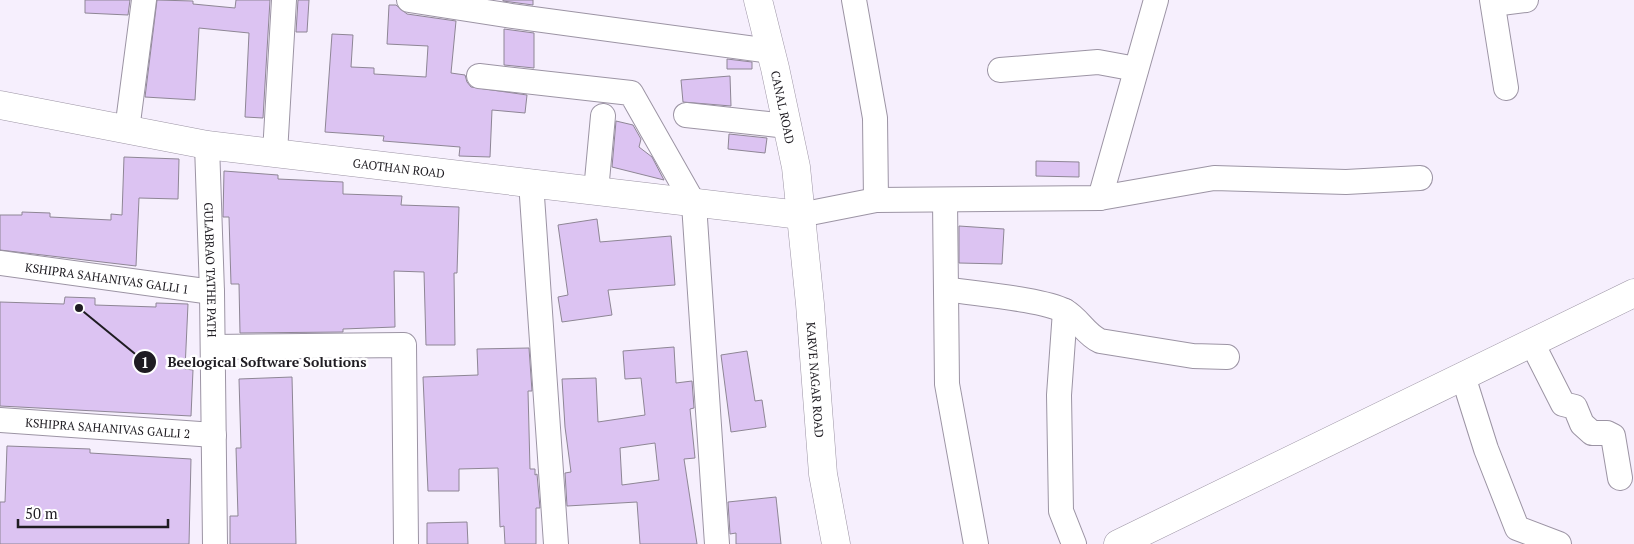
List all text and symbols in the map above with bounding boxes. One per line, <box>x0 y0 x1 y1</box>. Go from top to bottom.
street label: CANAL ROAD <box>768 69 798 145</box>
street label: GAOTHAN ROAD <box>352 155 446 181</box>
street label: GULABRAO TATHE PATH <box>201 202 220 338</box>
street label: KSHIPRA SAHANIVAS GALLI 1 <box>24 259 190 296</box>
street label: KARVE NAGAR ROAD <box>804 321 828 438</box>
callout: Beelogical Software Solutions <box>132 348 376 377</box>
text: 1 <box>141 352 149 372</box>
text: Beelogical Software Solutions <box>168 352 366 371</box>
street label: KSHIPRA SAHANIVAS GALLI 2 <box>25 414 191 441</box>
scale bar <box>18 496 168 528</box>
text: 50 m <box>25 503 58 523</box>

